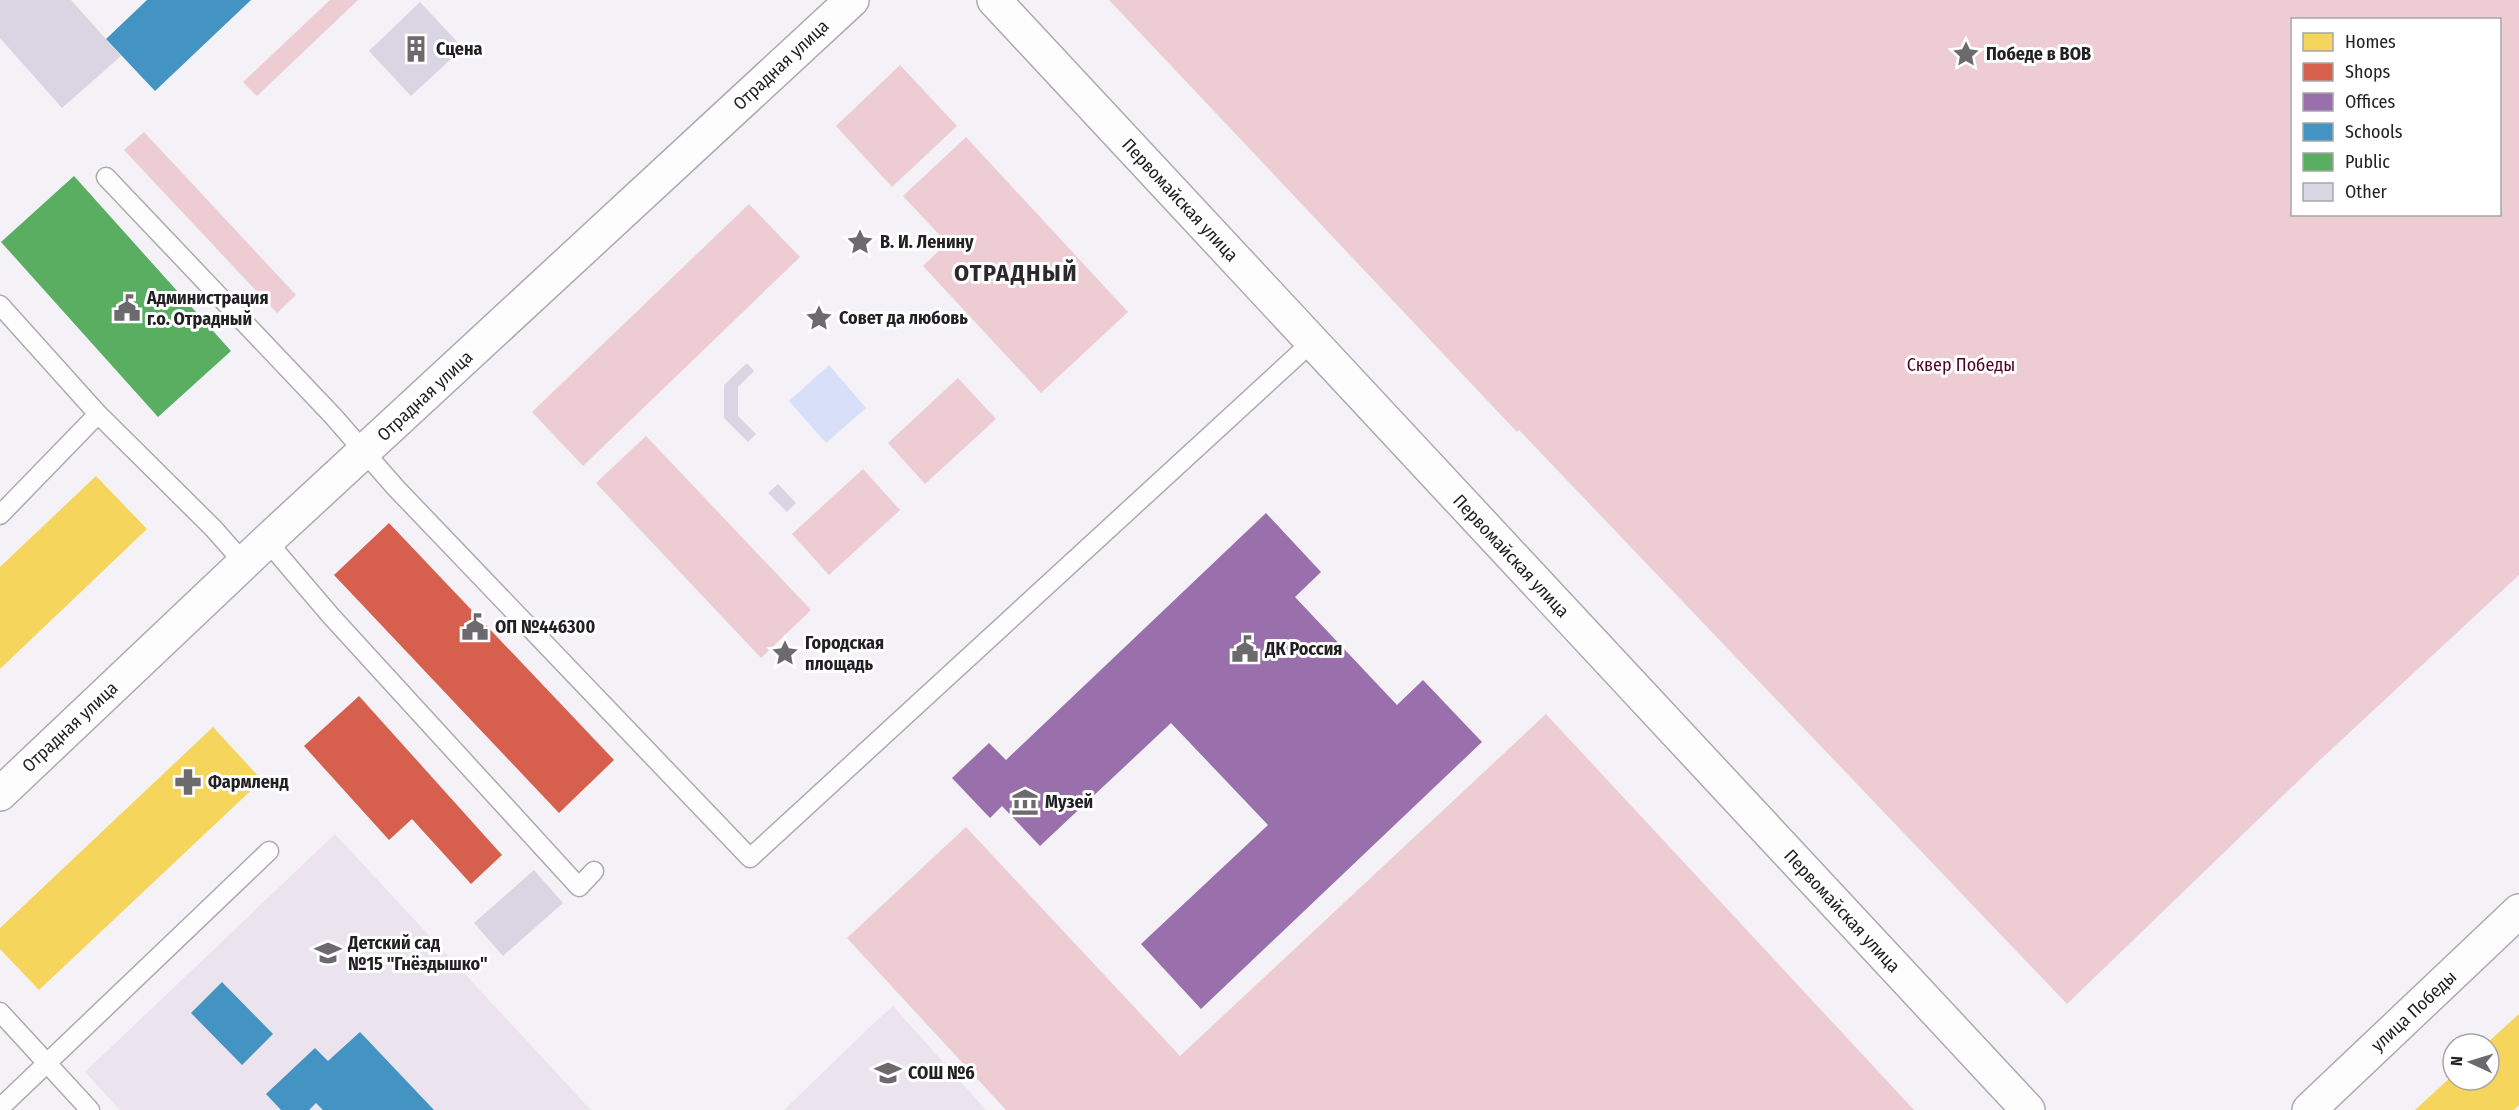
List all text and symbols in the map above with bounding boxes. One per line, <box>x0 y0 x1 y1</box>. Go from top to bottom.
street label: Отрадная улица <box>729 15 833 115</box>
legend <box>2291 18 2501 216</box>
text: Homes <box>2345 31 2396 53</box>
building icon: Сцена <box>401 34 431 64</box>
place label: Сцена <box>436 38 482 60</box>
place icon: Победе в ВОВ <box>1951 39 1981 69</box>
place label: Победе в ВОВ <box>1986 43 2091 65</box>
text: Shops <box>2345 61 2390 83</box>
text: Offices <box>2345 91 2395 113</box>
text: Schools <box>2345 121 2403 143</box>
street label: Первомайская улица <box>1117 134 1243 266</box>
text: Public <box>2345 151 2390 173</box>
text: Other <box>2345 181 2388 203</box>
place icon: В. И. Ленину <box>845 227 875 257</box>
place label: В. И. Ленину <box>880 231 974 253</box>
district label: ОТРАДНЫЙ <box>954 259 1078 287</box>
place label: Администрация г.о. Отрадный <box>146 287 269 330</box>
public building icon: Администрация г.о. Отрадный <box>112 293 142 323</box>
place icon: Совет да любовь <box>804 303 834 333</box>
place label: Совет да любовь <box>839 307 968 329</box>
street label: Отрадная улица <box>373 346 477 446</box>
park label: Сквер Победы <box>1907 354 2015 376</box>
street label: Первомайская улица <box>1448 490 1574 622</box>
public building icon: ОП №446300 <box>460 612 490 642</box>
place label: ОП №446300 <box>495 616 595 638</box>
place label: Городская площадь <box>805 632 884 675</box>
public building icon: ДК Россия <box>1230 634 1260 664</box>
place icon: Городская площадь <box>770 638 800 668</box>
place label: ДК Россия <box>1264 638 1342 660</box>
street label: Отрадная улица <box>18 677 122 777</box>
pharmacy icon: Фармленд <box>173 767 203 797</box>
place label: Фармленд <box>208 771 289 793</box>
museum icon: Музей <box>1010 787 1040 817</box>
place label: Музей <box>1045 791 1093 813</box>
street label: Первомайская улица <box>1779 845 1905 977</box>
place label: Детский сад №15 "Гнёздышко" <box>347 932 488 975</box>
school or university icon: Детский сад №15 "Гнёздышко" <box>313 938 343 968</box>
street label: улица Победы <box>2367 966 2461 1056</box>
north arrow <box>2441 1032 2501 1092</box>
text: N <box>2447 1056 2466 1066</box>
school or university icon: СОШ №6 <box>873 1058 903 1088</box>
place label: СОШ №6 <box>908 1062 975 1084</box>

